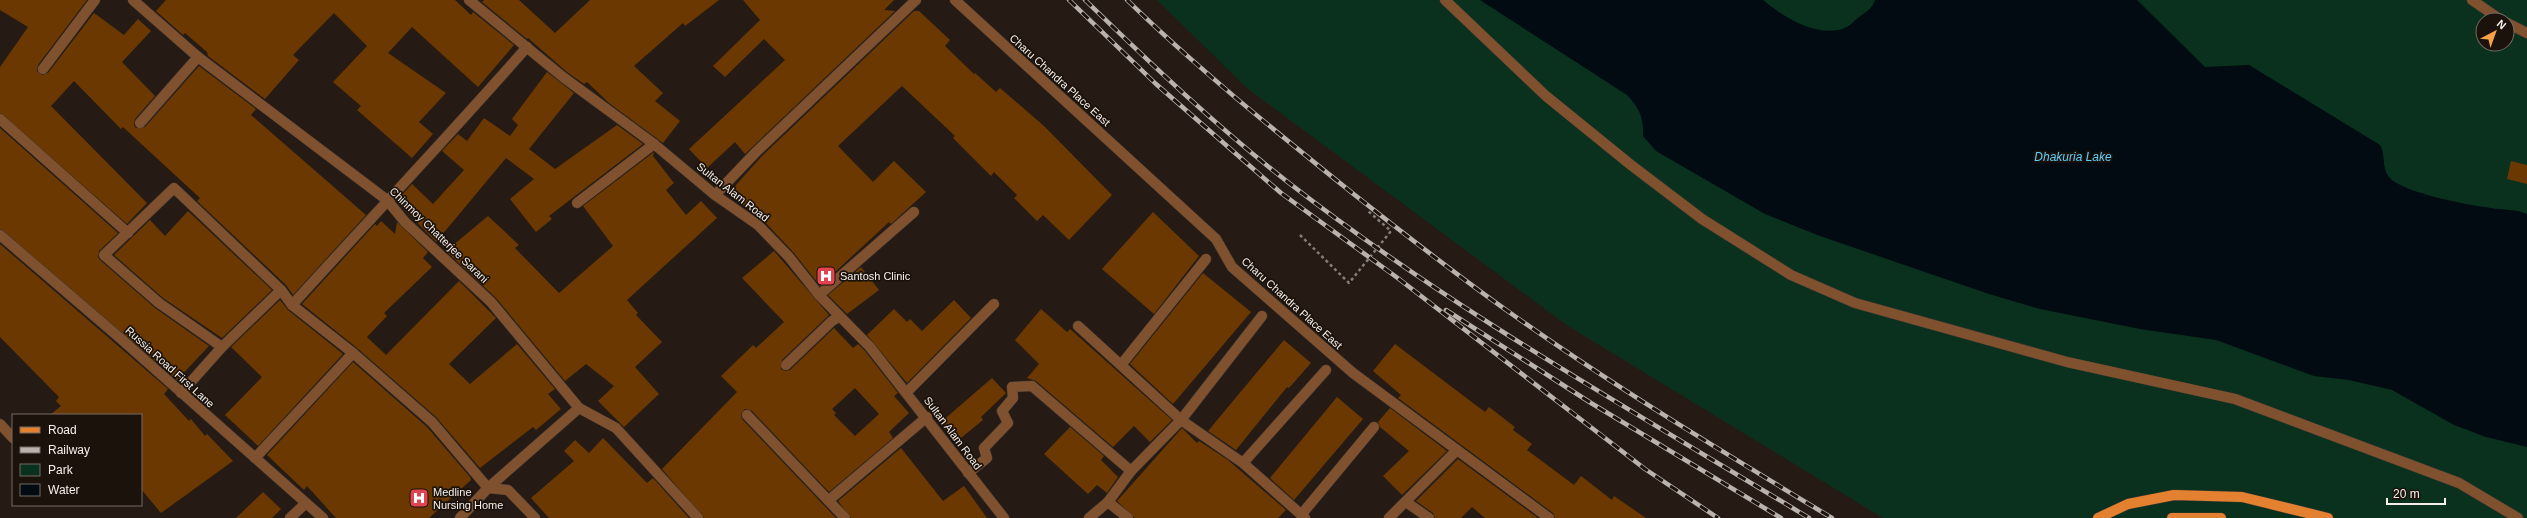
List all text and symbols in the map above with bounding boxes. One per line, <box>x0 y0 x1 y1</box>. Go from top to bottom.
north arrow <box>2475 12 2515 52</box>
text: N <box>2495 17 2509 32</box>
street label: Charu Chandra Place East <box>1007 32 1113 128</box>
water label: Dhakuria Lake <box>2034 150 2112 164</box>
street label: Sultan Alam Road <box>695 160 771 224</box>
street label: Chinmoy Chatterjee Sarani <box>387 185 491 285</box>
street label: Charu Chandra Place East <box>1239 255 1345 351</box>
hospital icon: Santosh Clinic <box>815 265 837 287</box>
place label: Santosh Clinic <box>840 270 911 282</box>
street label: Russia Road First Lane <box>123 324 217 410</box>
street label: Sultan Alam Road <box>922 394 984 472</box>
legend <box>12 414 142 506</box>
text: Road <box>48 423 77 437</box>
text: Railway <box>48 443 90 457</box>
text: Park <box>48 463 74 477</box>
scale bar <box>2387 480 2445 506</box>
text: Water <box>48 483 80 497</box>
place label: Medline Nursing Home <box>433 486 503 511</box>
hospital icon: Medline Nursing Home <box>408 487 430 509</box>
text: 20 m <box>2393 487 2420 501</box>

